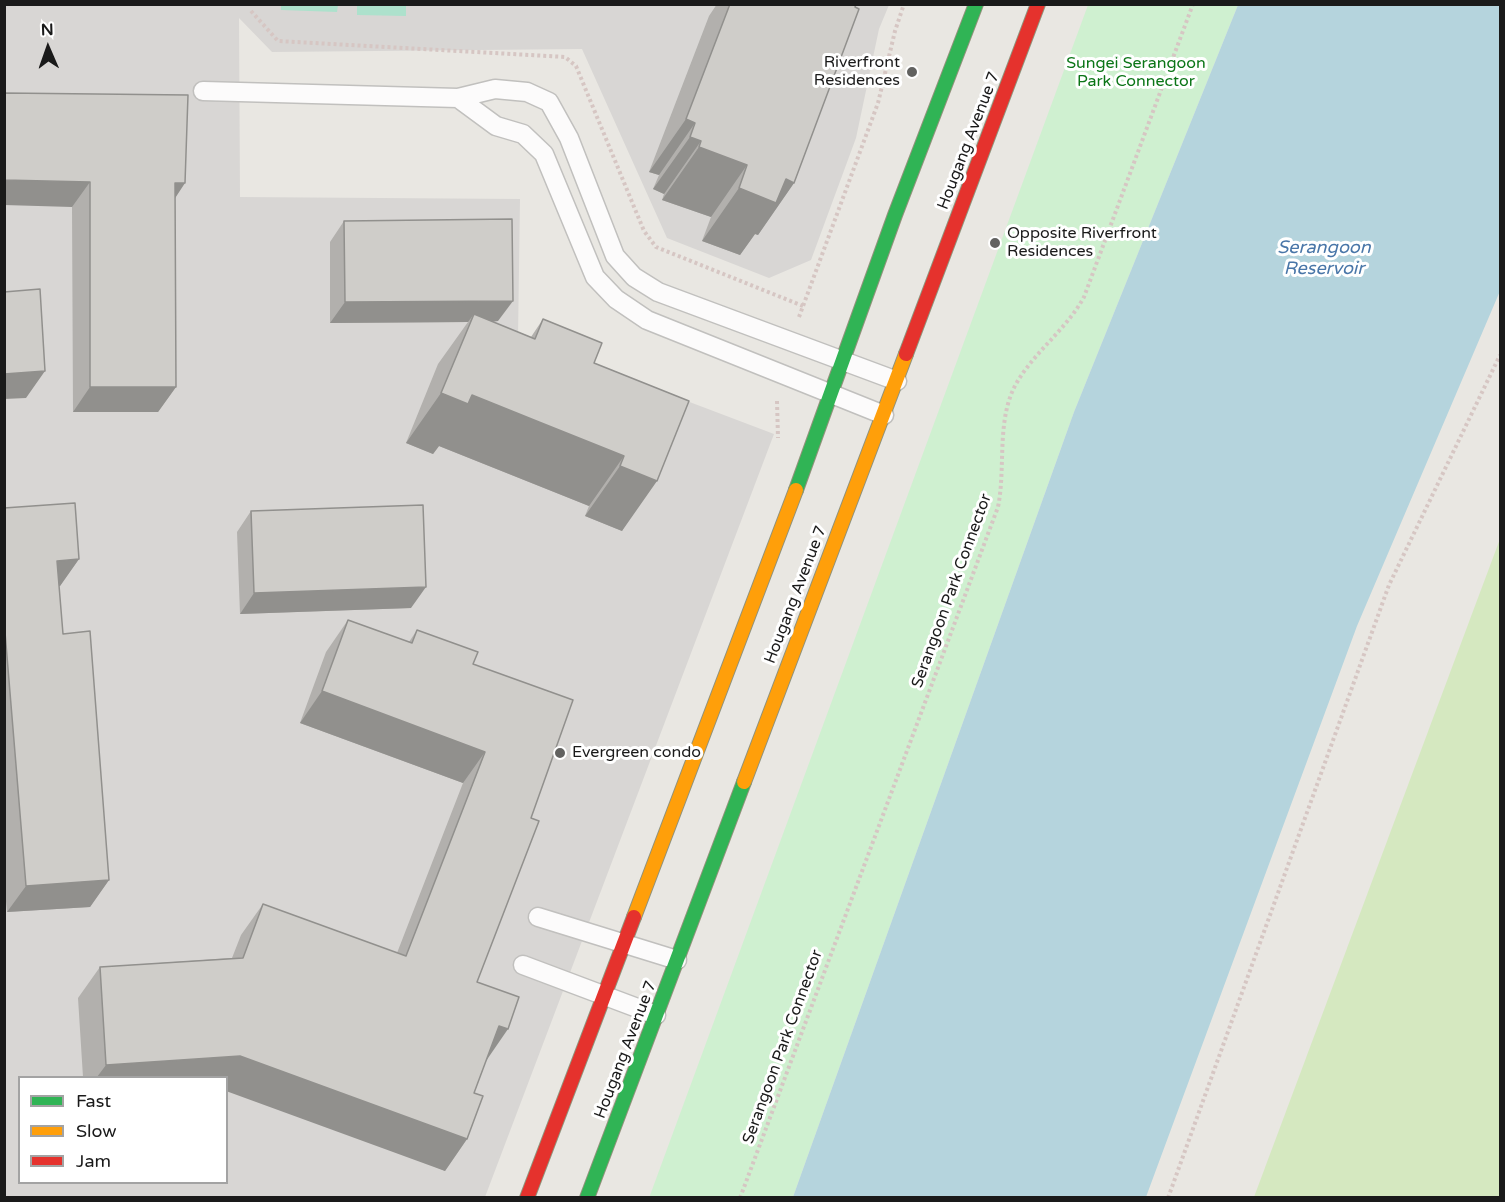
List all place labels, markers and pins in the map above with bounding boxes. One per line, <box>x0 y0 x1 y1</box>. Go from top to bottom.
place label: Riverfront Residences <box>814 53 900 91</box>
marker: Riverfront Residences <box>905 65 919 79</box>
place label: Opposite Riverfront Residences <box>1007 224 1157 262</box>
marker: Opposite Riverfront Residences <box>988 236 1002 250</box>
place label: Evergreen condo <box>572 743 701 763</box>
marker: Evergreen condo <box>553 746 567 760</box>

